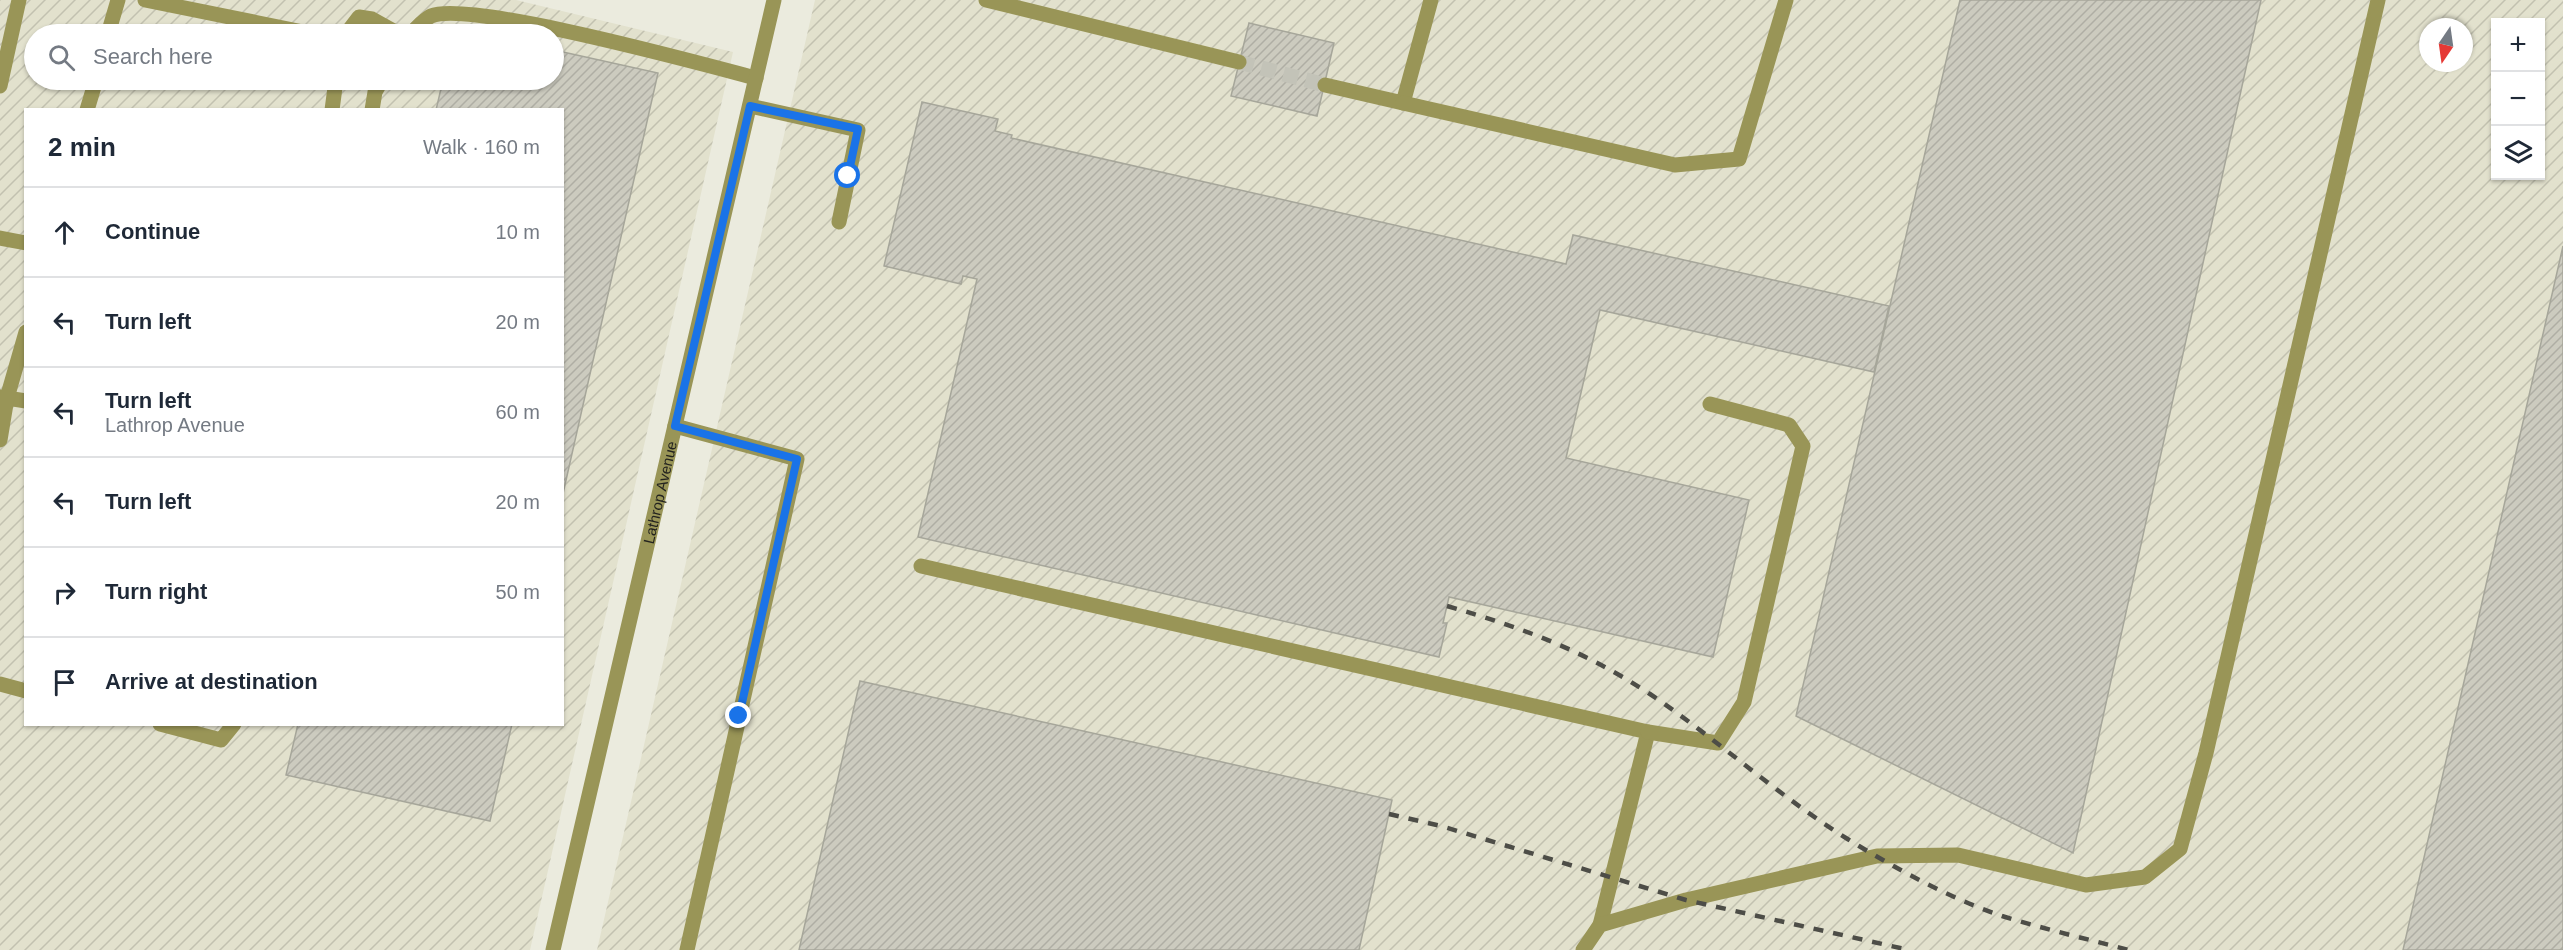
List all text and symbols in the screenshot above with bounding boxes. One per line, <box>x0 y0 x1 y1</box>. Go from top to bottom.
north arrow <box>2419 18 2473 72</box>
map controls <box>2491 18 2545 180</box>
button: + <box>2491 18 2545 72</box>
search box <box>24 24 564 90</box>
icon: search <box>45 41 78 74</box>
text: Search here <box>93 44 213 69</box>
button: − <box>2491 72 2545 126</box>
button: layers <box>2491 126 2545 180</box>
text: 2 min <box>48 132 116 162</box>
text: Walk · 160 m <box>423 136 540 158</box>
route start <box>834 162 860 188</box>
icon: ahead <box>48 216 81 249</box>
text: Continue <box>105 219 200 244</box>
text: 10 m <box>496 221 540 243</box>
icon: left <box>48 306 81 339</box>
text: Turn left <box>105 309 191 334</box>
text: 20 m <box>496 311 540 333</box>
text: Turn left <box>105 388 191 413</box>
icon: left <box>48 396 81 429</box>
text: 60 m <box>496 401 540 423</box>
text: Lathrop Avenue <box>105 414 245 436</box>
street label: Lathrop Avenue <box>639 439 680 545</box>
icon: left <box>48 486 81 519</box>
text: Turn left <box>105 489 191 514</box>
text: 20 m <box>496 491 540 513</box>
icon: right <box>48 576 81 609</box>
text: Turn right <box>105 579 207 604</box>
text: 50 m <box>496 581 540 603</box>
icon: arrive <box>48 666 81 699</box>
text: Arrive at destination <box>105 669 318 694</box>
route end <box>725 702 751 728</box>

